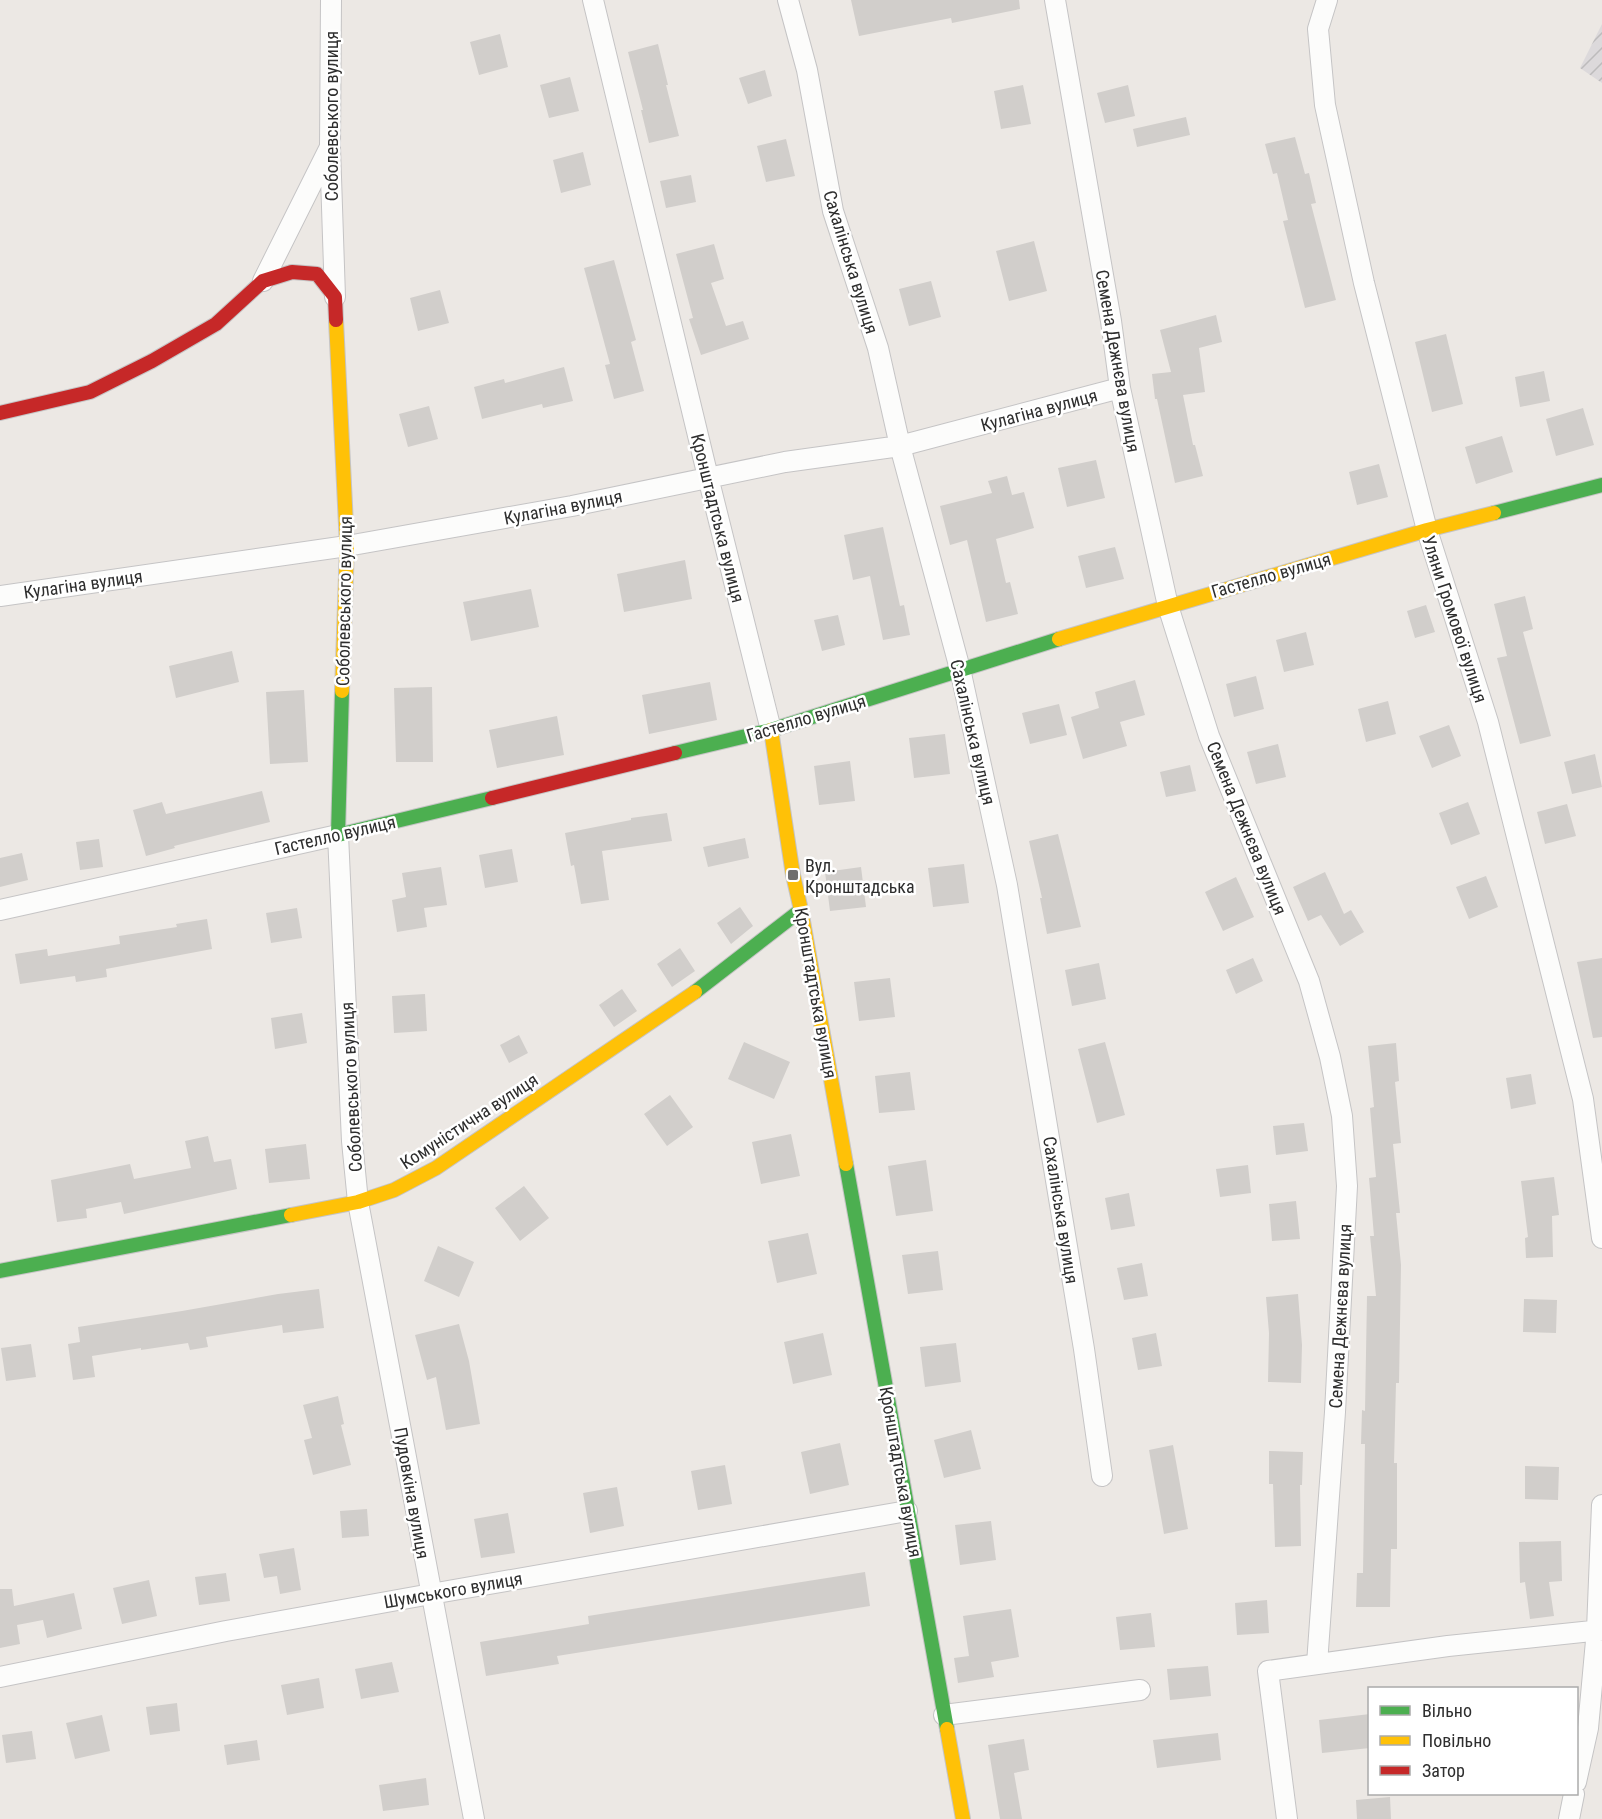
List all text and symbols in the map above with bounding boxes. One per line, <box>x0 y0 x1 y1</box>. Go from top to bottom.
street label: Соболевського вулиця <box>321 31 342 201</box>
street label: Сахалінська вулиця <box>819 188 883 336</box>
street label: Семена Дежнєва вулиця <box>1092 268 1144 454</box>
street label: Кулагіна вулиця <box>978 384 1100 436</box>
street label: Кронштадтська вулиця <box>687 431 749 605</box>
street label: Кулагіна вулиця <box>502 485 624 529</box>
street label: Соболевського вулиця <box>332 516 356 686</box>
street label: Уляни Громової вулиця <box>1418 533 1492 705</box>
street label: Гастелло вулиця <box>1209 548 1333 602</box>
street label: Кулагіна вулиця <box>22 565 144 603</box>
street label: Сахалінська вулиця <box>946 657 1000 807</box>
street label: Гастелло вулиця <box>744 690 868 746</box>
street label: Семена Дежнєва вулиця <box>1203 738 1291 918</box>
street label: Гастелло вулиця <box>272 811 398 859</box>
place label: Вул. Кронштадська <box>805 855 915 897</box>
marker: Вул. Кронштадська <box>786 868 800 882</box>
street label: Кронштадтська вулиця <box>791 906 841 1080</box>
street label: Соболевського вулиця <box>336 1001 366 1173</box>
street label: Комуністична вулиця <box>396 1069 542 1173</box>
street label: Сахалінська вулиця <box>1039 1135 1083 1285</box>
street label: Семена Дежнєва вулиця <box>1325 1223 1355 1409</box>
street label: Кронштадтська вулиця <box>876 1385 926 1559</box>
street label: Пудовкіна вулиця <box>390 1426 434 1560</box>
street label: Шумського вулиця <box>382 1567 524 1613</box>
legend <box>1368 1687 1578 1795</box>
text: Вільно <box>1422 1700 1472 1721</box>
text: Повільно <box>1422 1730 1491 1751</box>
text: Затор <box>1422 1760 1465 1781</box>

